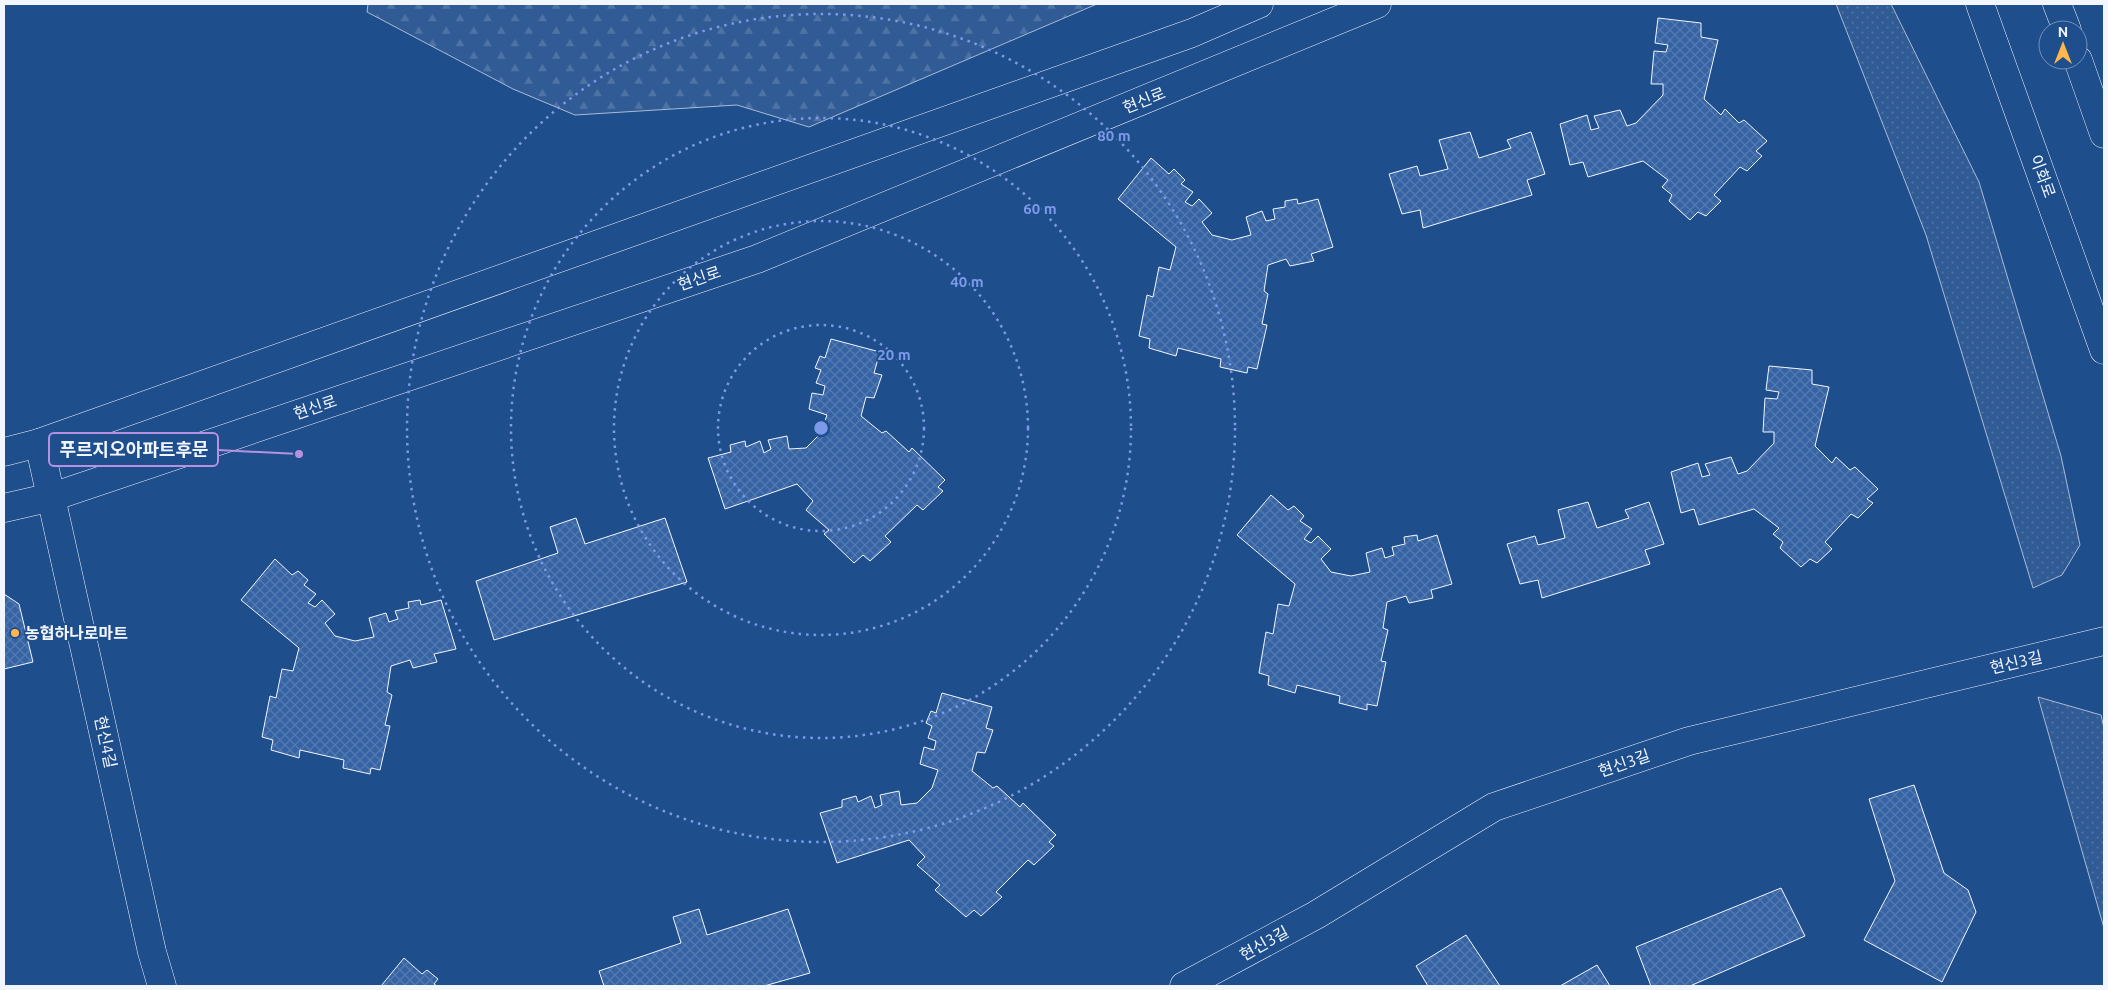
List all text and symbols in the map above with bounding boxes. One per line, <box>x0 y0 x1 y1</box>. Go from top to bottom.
north arrow <box>2038 20 2088 70</box>
text: N <box>2058 24 2068 40</box>
street label: 현신로 <box>1120 83 1168 117</box>
text: 80 m <box>1097 127 1131 144</box>
street label: 이화로 <box>2027 152 2059 200</box>
text: 60 m <box>1023 200 1057 217</box>
street label: 현신로 <box>675 262 723 294</box>
text: 40 m <box>950 273 984 290</box>
text: 20 m <box>877 346 911 363</box>
street label: 현신로 <box>291 391 339 423</box>
centre of rings <box>812 419 830 437</box>
callout: 푸르지오아파트후문 <box>49 433 218 466</box>
text: 푸르지오아파트후문 <box>59 439 209 459</box>
place label: 농협하나로마트 <box>25 624 128 642</box>
marker: 농협하나로마트 <box>9 627 21 639</box>
street label: 현신3길 <box>1988 647 2044 677</box>
street label: 현신4길 <box>92 714 120 770</box>
street label: 현신3길 <box>1596 746 1652 780</box>
street label: 현신3길 <box>1236 922 1292 964</box>

